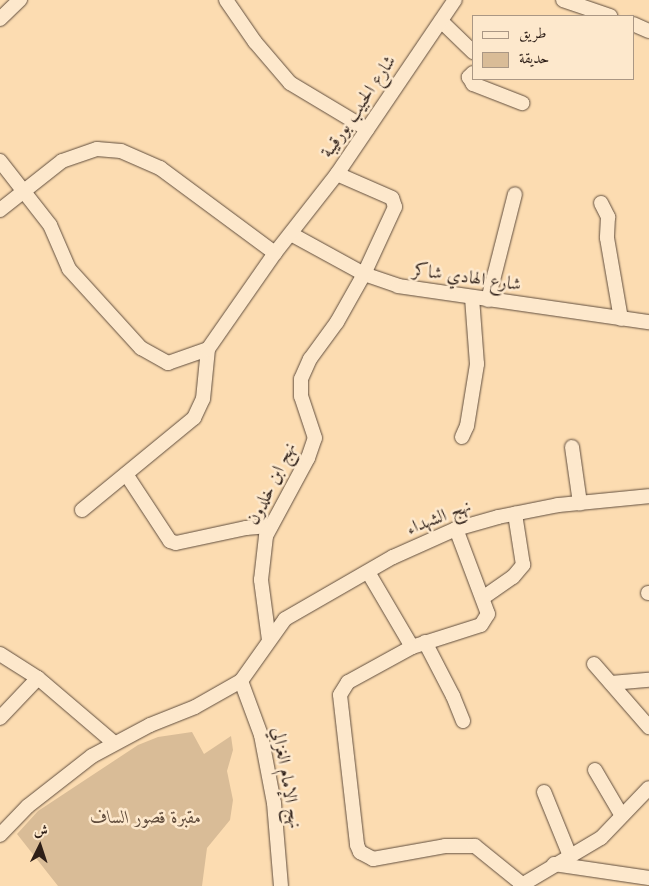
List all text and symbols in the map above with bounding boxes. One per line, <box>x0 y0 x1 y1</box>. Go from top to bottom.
legend <box>472 15 634 80</box>
text: طريق <box>519 27 546 42</box>
street label: شارع الحبيب بورقيبة <box>317 52 401 162</box>
text: حديقة <box>519 52 549 67</box>
street label: شارع الهادي شاكر <box>411 260 523 296</box>
street label: نهج ابن خلدون <box>243 439 301 529</box>
street label: نهج الشهداء <box>404 496 474 540</box>
street label: نهج الإمام الغزالي <box>266 726 306 830</box>
park label: مقبرة قصور الساف <box>90 807 202 829</box>
north arrow <box>15 821 65 871</box>
text: ش <box>34 824 48 839</box>

